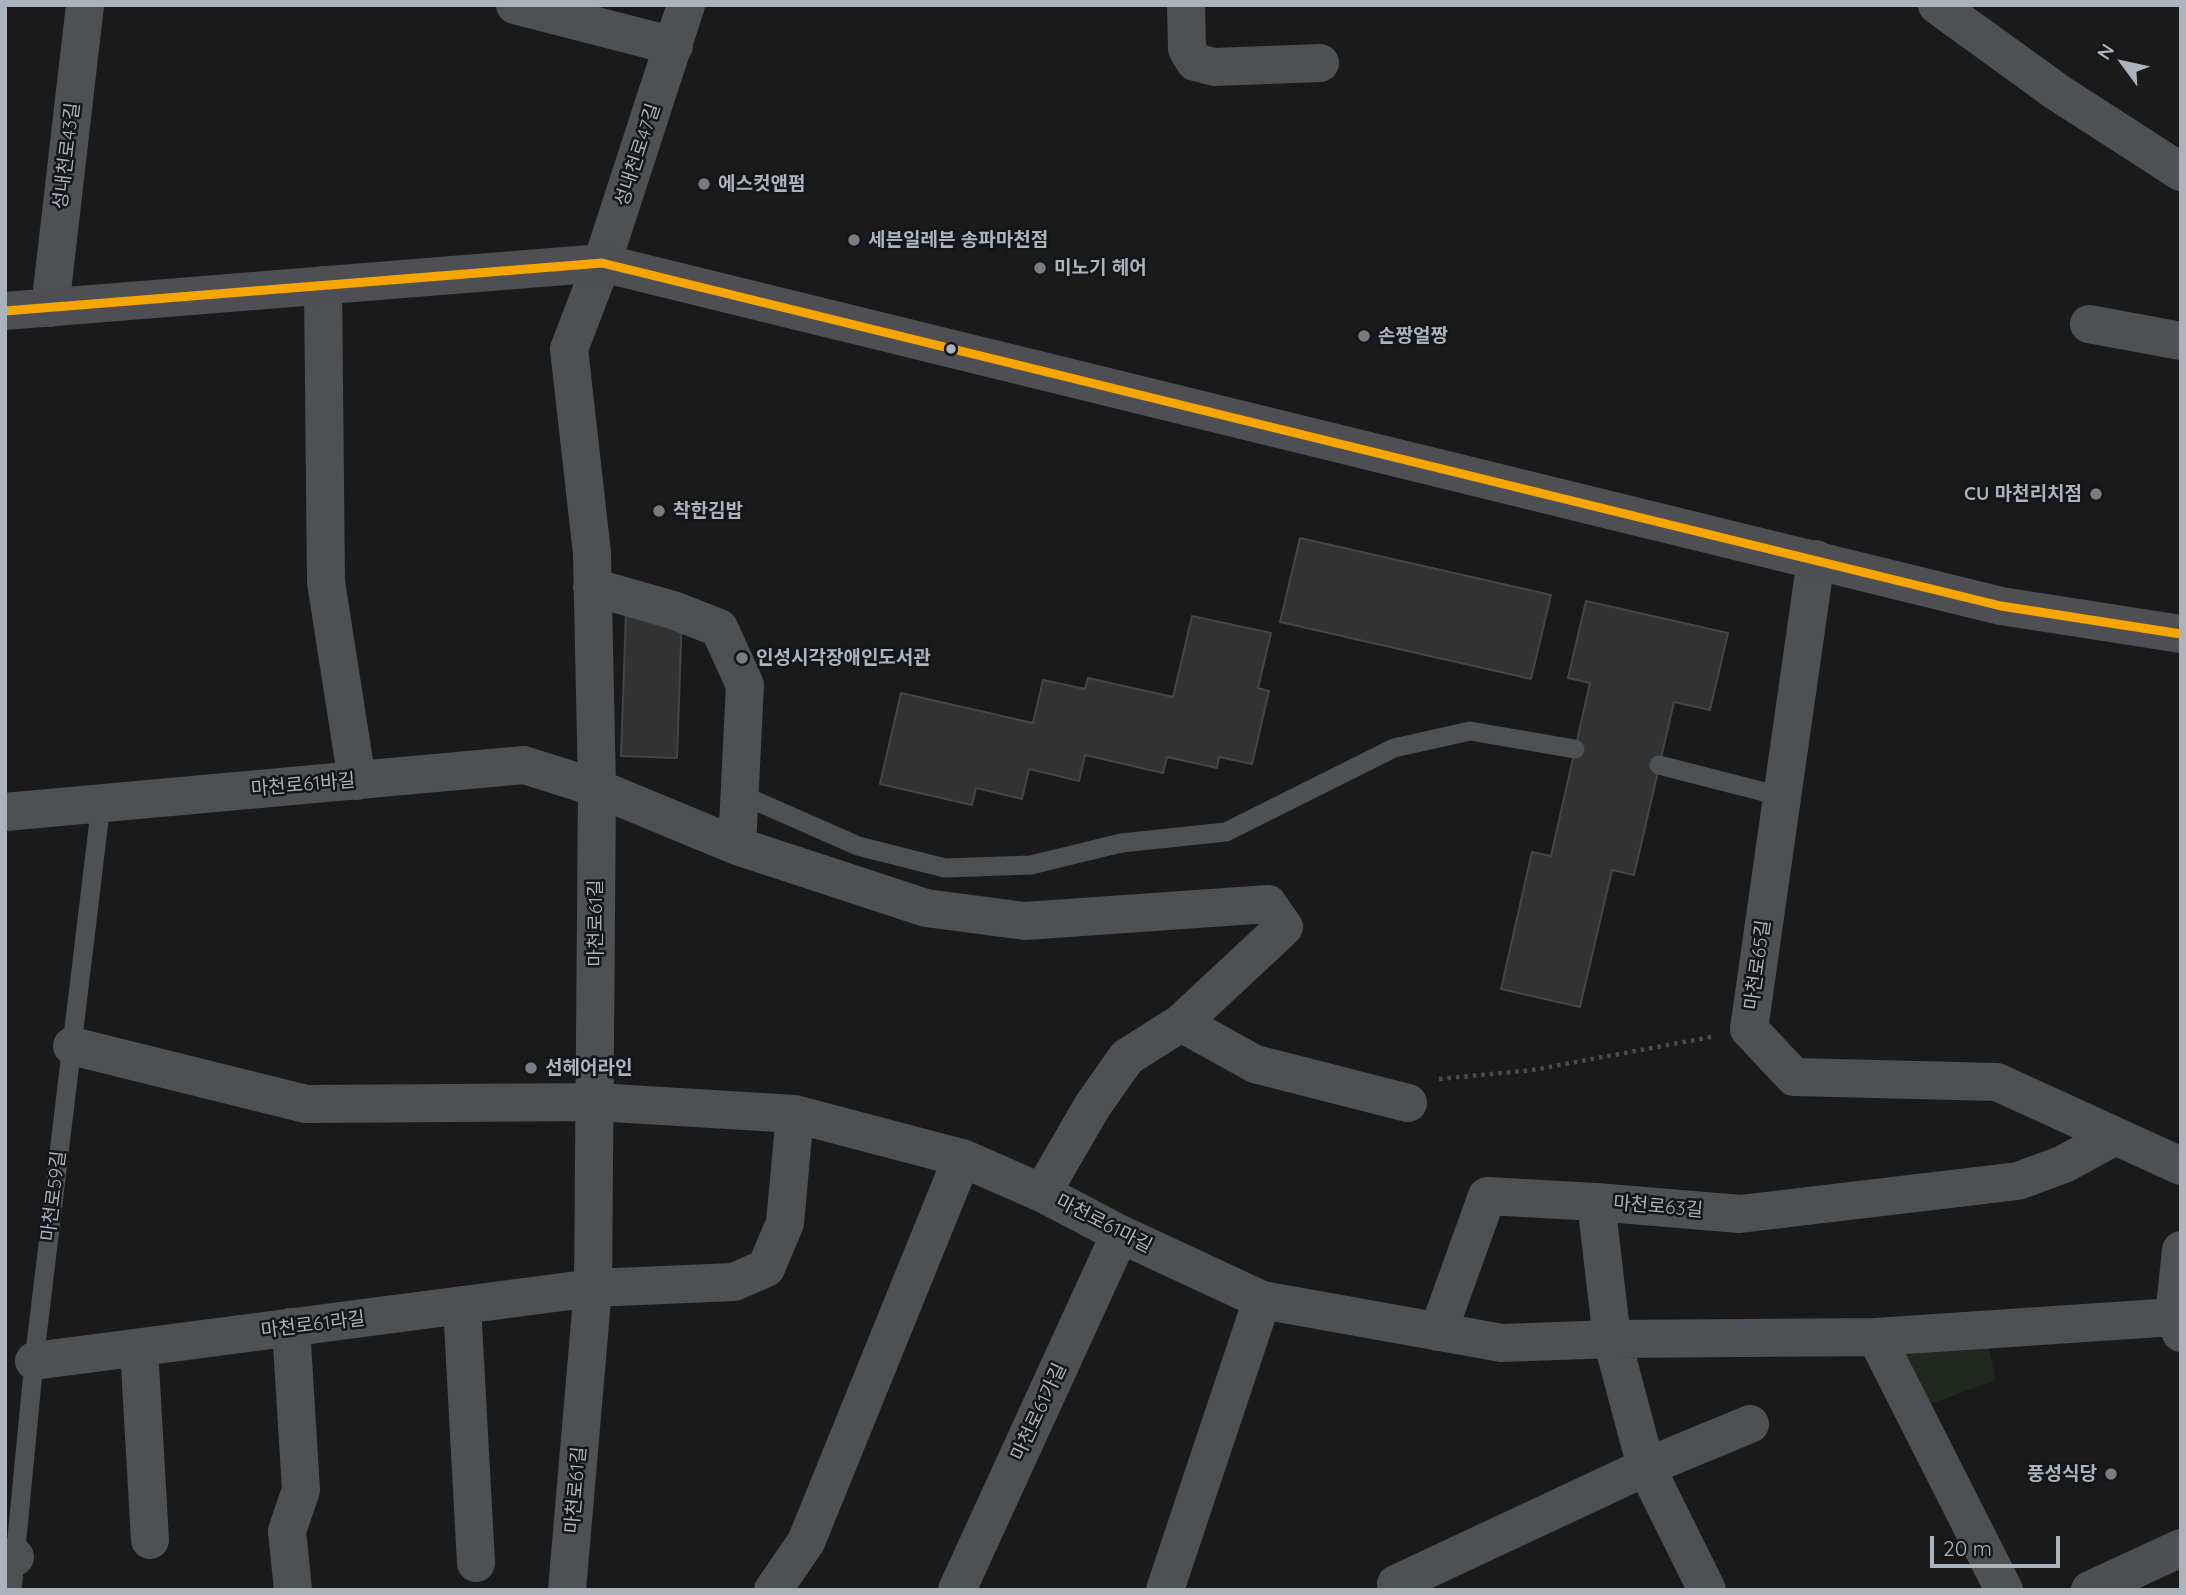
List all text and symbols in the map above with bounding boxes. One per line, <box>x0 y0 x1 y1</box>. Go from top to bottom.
north arrow <box>2088 28 2158 98</box>
text: N <box>2092 39 2119 64</box>
street label: 성내천로43길 <box>49 101 85 211</box>
street label: 성내천로47길 <box>611 101 665 209</box>
place label: 에스컷앤펌 <box>718 173 805 195</box>
marker: 에스컷앤펌 <box>696 176 712 192</box>
place label: 세븐일레븐 송파마천점 <box>868 229 1048 251</box>
marker: 세븐일레븐 송파마천점 <box>846 232 862 248</box>
place label: 미노기 헤어 <box>1054 257 1147 279</box>
marker: 미노기 헤어 <box>1032 260 1048 276</box>
place label: 손짱얼짱 <box>1378 325 1448 347</box>
marker: 손짱얼짱 <box>1356 328 1372 344</box>
unlabelled marker <box>944 342 958 356</box>
place label: CU 마천리치점 <box>1964 483 2082 505</box>
marker: CU 마천리치점 <box>2088 486 2104 502</box>
place label: 착한김밥 <box>673 500 743 522</box>
marker: 착한김밥 <box>651 503 667 519</box>
place label: 인성시각장애인도서관 <box>756 647 931 669</box>
marker: 인성시각장애인도서관 <box>734 650 750 666</box>
street label: 마천로61바길 <box>250 769 356 801</box>
street label: 마천로61길 <box>585 879 607 967</box>
street label: 마천로65길 <box>1740 919 1776 1011</box>
place label: 선헤어라인 <box>545 1057 632 1079</box>
marker: 선헤어라인 <box>523 1060 539 1076</box>
street label: 마천로59길 <box>37 1150 71 1242</box>
street label: 마천로61마길 <box>1052 1190 1156 1258</box>
street label: 마천로63길 <box>1612 1192 1704 1222</box>
street label: 마천로61라길 <box>260 1307 366 1343</box>
street label: 마천로61가길 <box>1007 1360 1071 1464</box>
street label: 마천로61길 <box>561 1446 591 1534</box>
place label: 풍성식당 <box>2027 1463 2097 1485</box>
marker: 풍성식당 <box>2103 1466 2119 1482</box>
scale bar <box>1934 1522 2064 1566</box>
text: 20 m <box>1943 1535 1992 1561</box>

